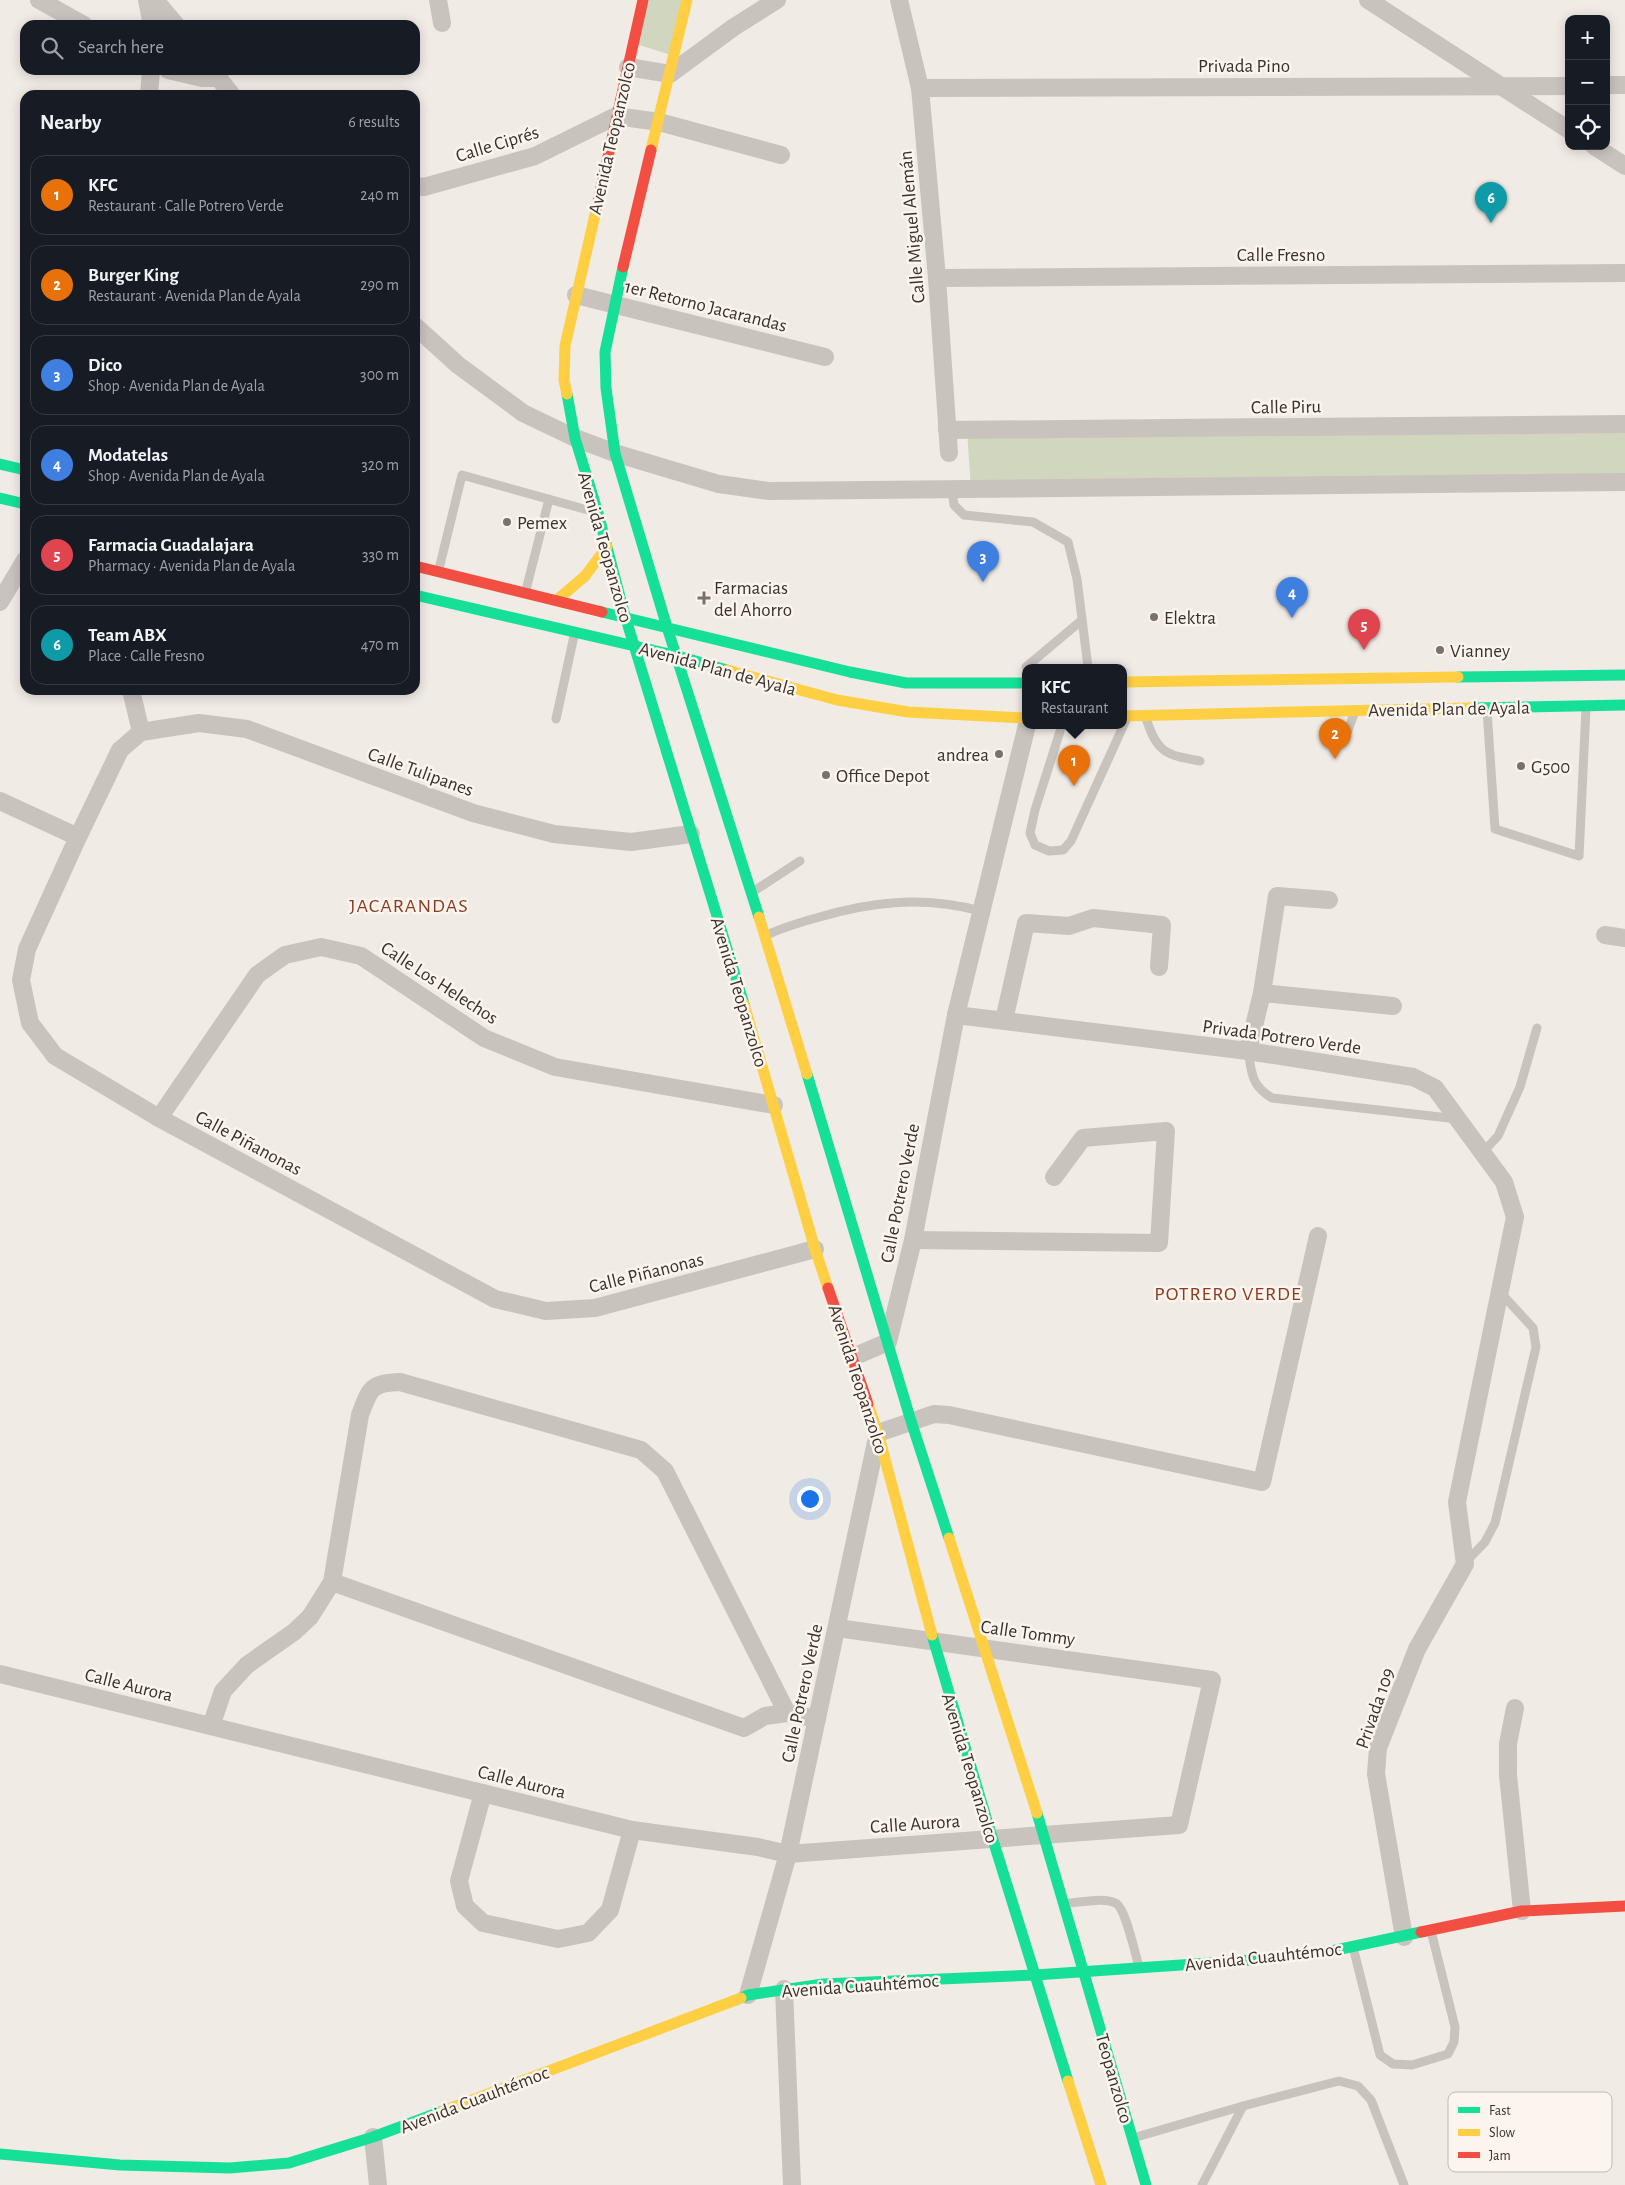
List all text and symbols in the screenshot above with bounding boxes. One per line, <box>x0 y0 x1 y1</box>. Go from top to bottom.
map controls <box>1565 15 1610 150</box>
button: + <box>1565 15 1610 60</box>
search box <box>20 20 420 75</box>
icon: search <box>38 34 66 62</box>
text: Search here <box>78 38 164 57</box>
street label: Privada Pino <box>1198 57 1290 76</box>
street label: Avenida Teopanzolco <box>586 60 639 216</box>
button: − <box>1565 60 1610 105</box>
button: locate <box>1565 105 1610 150</box>
text: Nearby <box>40 112 101 133</box>
text: 6 results <box>348 114 400 130</box>
street label: Calle Ciprés <box>454 123 541 166</box>
street label: Calle Miguel Alemán <box>896 150 929 304</box>
text: KFC <box>88 176 118 195</box>
pin: 6 <box>1475 182 1507 223</box>
text: 1 <box>54 187 60 203</box>
text: 240 m <box>360 187 399 203</box>
text: Restaurant · Calle Potrero Verde <box>88 198 284 214</box>
street label: Calle Fresno <box>1237 246 1325 265</box>
text: Burger King <box>88 266 179 285</box>
text: 2 <box>53 277 61 293</box>
text: 290 m <box>360 277 399 293</box>
street label: 1er Retorno Jacarandas <box>623 277 789 336</box>
text: Restaurant · Avenida Plan de Ayala <box>88 288 301 304</box>
text: Dico <box>88 356 122 375</box>
text: 3 <box>54 367 60 383</box>
text: 300 m <box>360 367 399 383</box>
text: Shop · Avenida Plan de Ayala <box>88 378 265 394</box>
street label: Calle Piru <box>1251 397 1322 418</box>
text: Modatelas <box>88 446 168 465</box>
text: 4 <box>53 457 61 473</box>
text: 320 m <box>361 457 399 473</box>
text: Shop · Avenida Plan de Ayala <box>88 468 265 484</box>
street label: Avenida Teopanzolco <box>574 470 635 625</box>
place label: Pemex <box>517 514 567 533</box>
marker: Pemex <box>501 516 513 528</box>
text: Farmacia Guadalajara <box>88 536 254 555</box>
pin: 3 <box>967 541 999 582</box>
text: 5 <box>54 547 60 563</box>
text: 330 m <box>362 547 399 563</box>
text: Pharmacy · Avenida Plan de Ayala <box>88 558 295 574</box>
pin: 4 <box>1276 577 1308 618</box>
place label: Farmacias del Ahorro <box>714 579 792 620</box>
marker: Farmacias del Ahorro <box>698 592 710 604</box>
place label: Elektra <box>1164 609 1216 628</box>
pin: 5 <box>1348 609 1380 650</box>
marker: Elektra <box>1148 611 1160 623</box>
text: Team ABX <box>88 626 167 645</box>
text: 6 <box>53 637 61 653</box>
text: 470 m <box>361 637 399 653</box>
street label: Avenida Plan de Ayala <box>637 639 798 700</box>
place label: Vianney <box>1450 642 1510 661</box>
marker: Vianney <box>1434 644 1446 656</box>
text: Place · Calle Fresno <box>88 648 205 664</box>
popup <box>1022 664 1127 729</box>
text: KFC <box>1041 678 1070 697</box>
street label: Avenida Plan de Ayala <box>1368 699 1530 720</box>
text: Restaurant <box>1041 700 1108 716</box>
pin: 2 <box>1319 718 1351 759</box>
street label: Calle Tulipanes <box>365 745 476 800</box>
pin: 1 <box>1058 745 1090 786</box>
place label: andrea <box>937 746 989 765</box>
marker: andrea <box>993 748 1005 760</box>
place label: G500 <box>1531 758 1570 777</box>
marker: G500 <box>1515 760 1527 772</box>
place label: Office Depot <box>836 767 930 786</box>
marker: Office Depot <box>820 769 832 781</box>
district label: JACARANDAS <box>349 896 469 916</box>
street label: Avenida Teopanzolco <box>707 915 770 1070</box>
street label: Calle Los Helechos <box>377 938 501 1028</box>
street label: Privada Potrero Verde <box>1201 1017 1362 1058</box>
street label: Calle Piñanonas <box>192 1107 305 1179</box>
street label: Calle Potrero Verde <box>878 1122 923 1264</box>
street label: Calle Piñanonas <box>587 1250 706 1297</box>
district label: POTRERO VERDE <box>1154 1284 1302 1304</box>
street label: Avenida Teopanzolco <box>824 1302 891 1456</box>
your location <box>797 1486 823 1512</box>
street label: Calle Tommy <box>979 1617 1076 1650</box>
street label: Calle Potrero Verde <box>778 1622 826 1764</box>
street label: Calle Aurora <box>83 1665 175 1706</box>
street label: Privada 109 <box>1353 1666 1398 1751</box>
street label: Avenida Teopanzolco <box>938 1691 1001 1846</box>
street label: Calle Aurora <box>476 1762 568 1803</box>
street label: Calle Aurora <box>870 1812 961 1837</box>
street label: Avenida Cuauhtémoc <box>1184 1940 1342 1975</box>
street label: Avenida Cuauhtémoc <box>781 1972 939 2001</box>
street label: Teopanzolco <box>1092 2031 1135 2125</box>
street label: Avenida Cuauhtémoc <box>398 2063 551 2137</box>
legend <box>1448 2092 1612 2172</box>
text: Fast <box>1489 2104 1511 2118</box>
text: Slow <box>1489 2126 1516 2140</box>
text: Jam <box>1489 2149 1511 2163</box>

